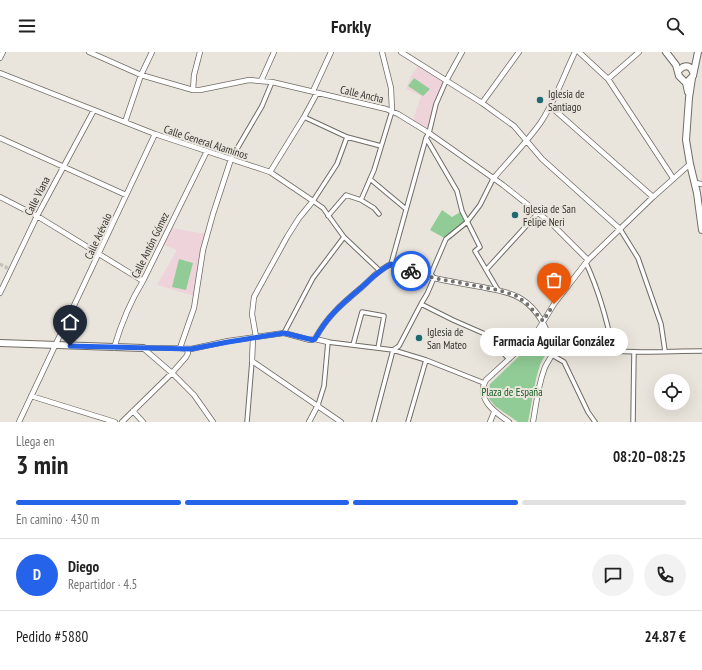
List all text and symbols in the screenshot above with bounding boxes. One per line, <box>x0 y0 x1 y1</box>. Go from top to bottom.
icon: menu <box>16 15 38 37</box>
text: Forkly <box>331 15 371 38</box>
icon: search <box>664 15 686 37</box>
street label: Calle Ancha <box>339 82 385 106</box>
place label: Iglesia de Santiago <box>548 87 585 114</box>
marker: Iglesia de Santiago <box>535 95 545 105</box>
street label: Calle General Alaminos <box>162 122 250 162</box>
street label: Calle Viana <box>21 174 53 218</box>
place label: Iglesia de San Felipe Neri <box>523 202 576 229</box>
street label: Calle Arévalo <box>81 210 115 261</box>
street label: Calle Antón Gómez <box>128 210 172 280</box>
marker: Iglesia de San Felipe Neri <box>510 210 520 220</box>
courier <box>391 251 431 291</box>
icon: bike <box>400 260 422 282</box>
pin <box>537 263 571 304</box>
icon: bag <box>543 269 565 291</box>
pin <box>53 305 87 346</box>
icon: home <box>59 311 81 333</box>
place label: Iglesia de San Mateo <box>427 325 467 352</box>
callout: Farmacia Aguilar González <box>480 328 628 356</box>
marker: Iglesia de San Mateo <box>414 333 424 343</box>
text: Farmacia Aguilar González <box>493 333 615 350</box>
map controls <box>654 374 690 410</box>
button: locate <box>654 374 690 410</box>
park label: Plaza de España <box>481 385 543 399</box>
text: Llega en <box>16 433 54 450</box>
text: 08:20–08:25 <box>613 447 686 466</box>
text: 3 min <box>16 448 69 481</box>
text: En camino · 430 m <box>16 511 100 528</box>
button: chat <box>592 554 634 596</box>
button: phone <box>644 554 686 596</box>
text: Diego <box>68 557 99 576</box>
text: D <box>33 565 41 584</box>
text: Repartidor · 4.5 <box>68 576 137 593</box>
text: Pedido #5880 <box>16 627 88 646</box>
text: 24.87 € <box>645 627 686 646</box>

